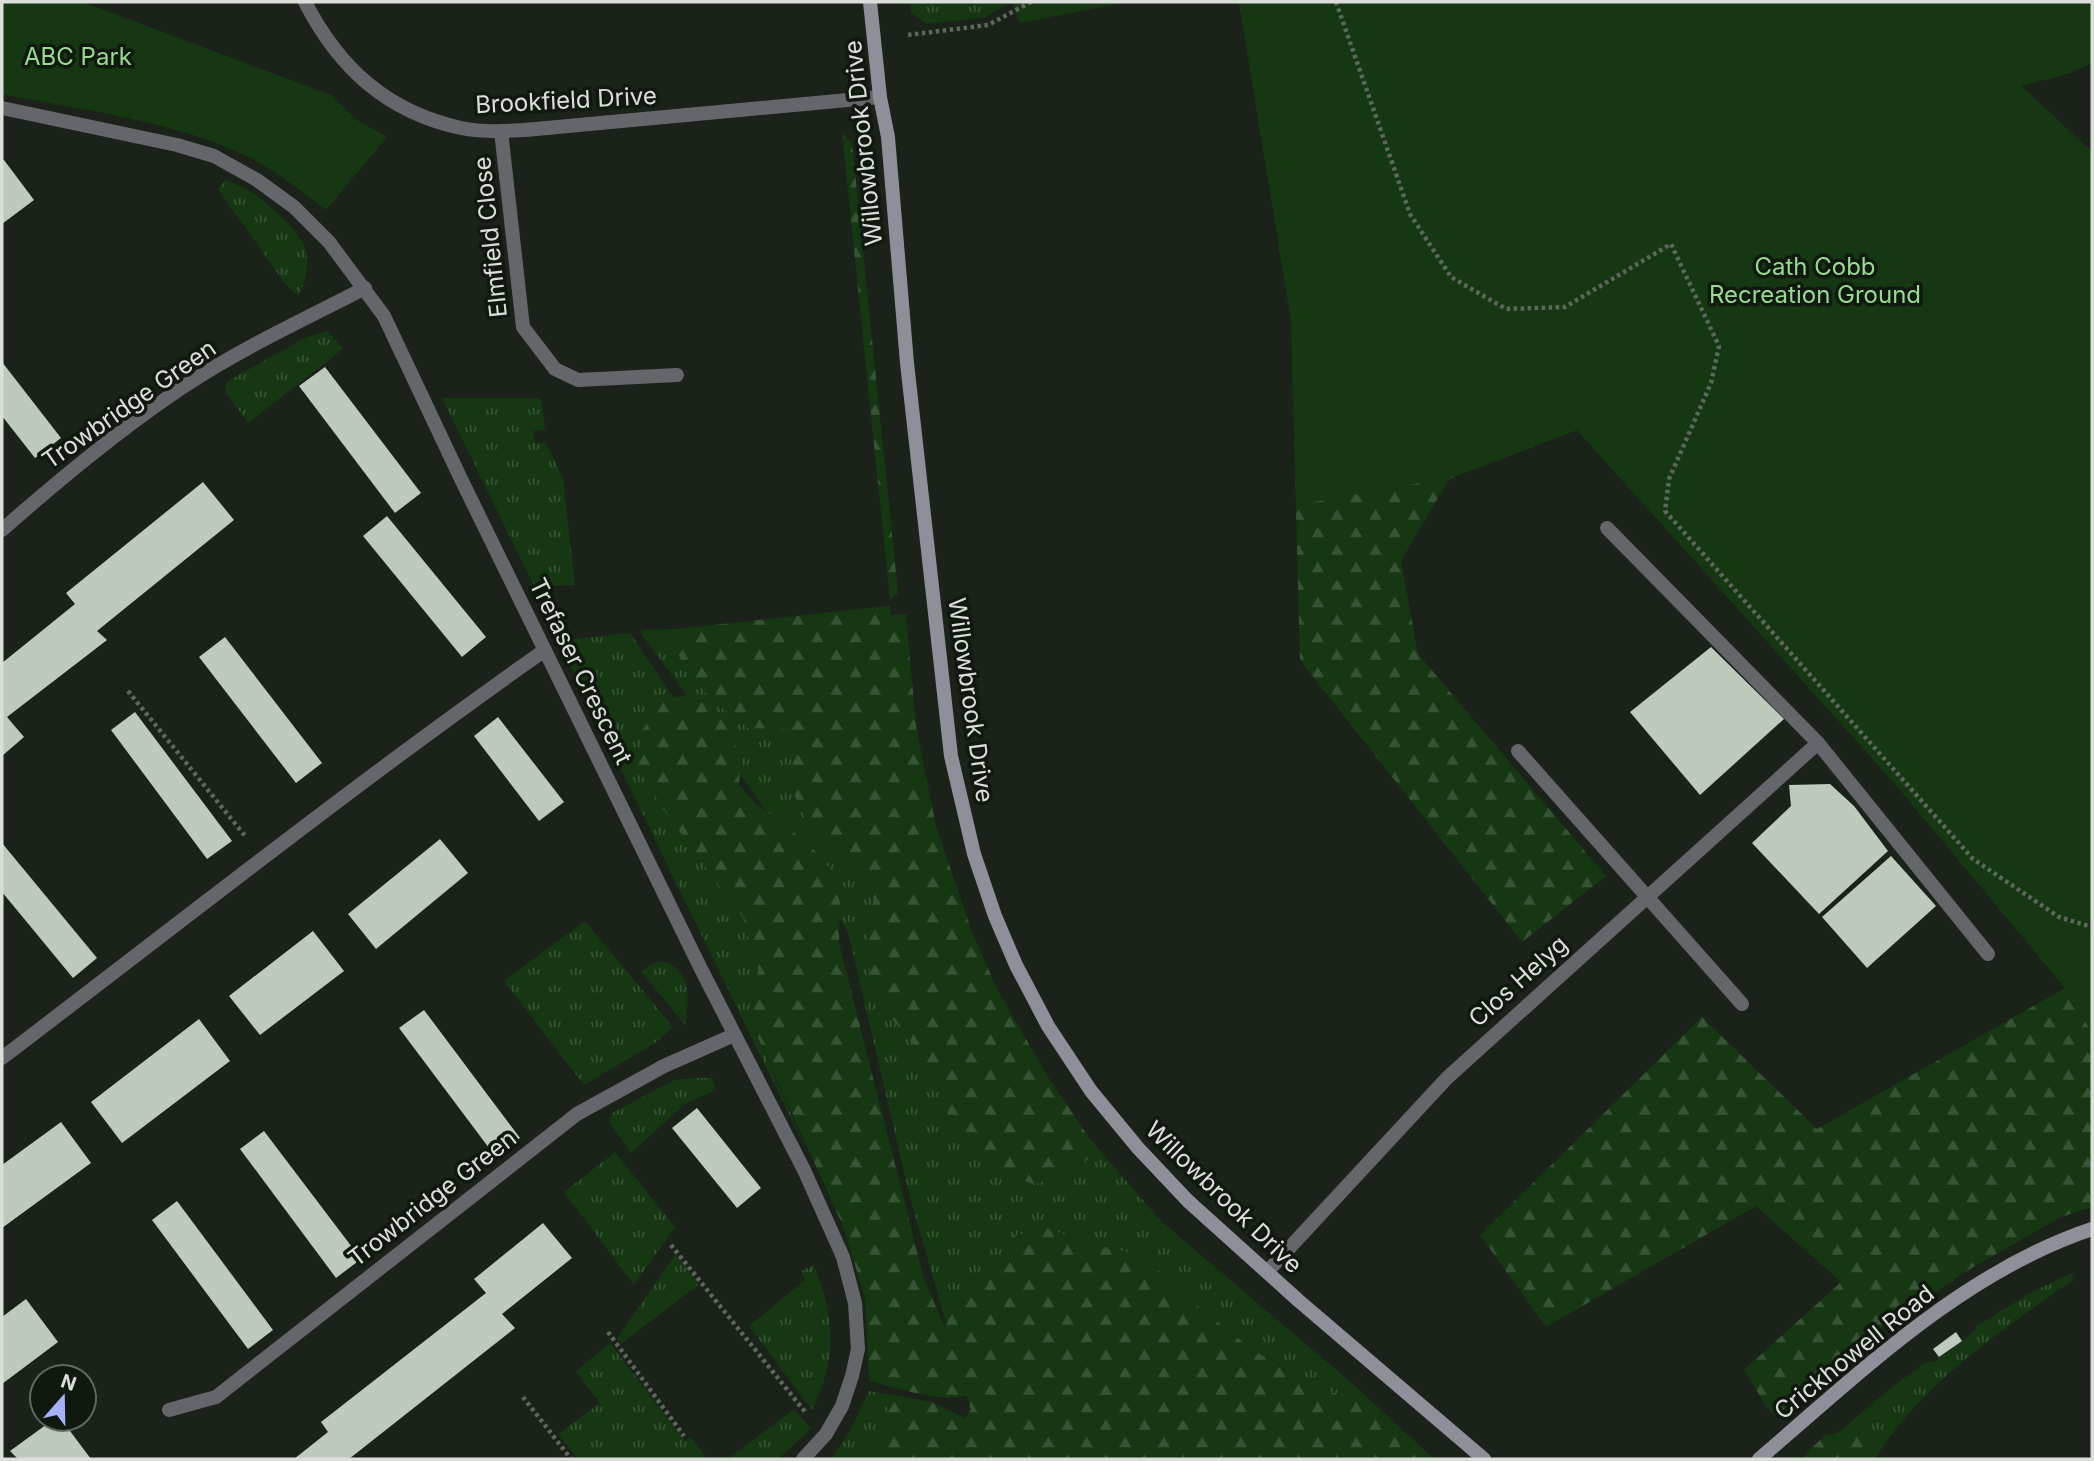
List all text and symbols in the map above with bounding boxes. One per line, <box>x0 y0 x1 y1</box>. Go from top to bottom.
street label: Willowbrook Drive <box>838 39 888 247</box>
park label: ABC Park <box>24 42 132 71</box>
street label: Brookfield Drive <box>474 81 658 119</box>
street label: Elmfield Close <box>467 155 513 319</box>
park label: Cath Cobb Recreation Ground <box>1709 252 1921 309</box>
street label: Trowbridge Green <box>37 333 221 475</box>
street label: Trefaser Crescent <box>523 573 639 769</box>
street label: Willowbrook Drive <box>942 596 1000 804</box>
street label: Clos Helyg <box>1463 929 1573 1033</box>
street label: Willowbrook Drive <box>1140 1115 1308 1279</box>
street label: Trowbridge Green <box>342 1123 522 1273</box>
street label: Crickhowell Road <box>1768 1279 1940 1425</box>
north arrow <box>28 1363 98 1433</box>
text: N <box>58 1369 79 1396</box>

